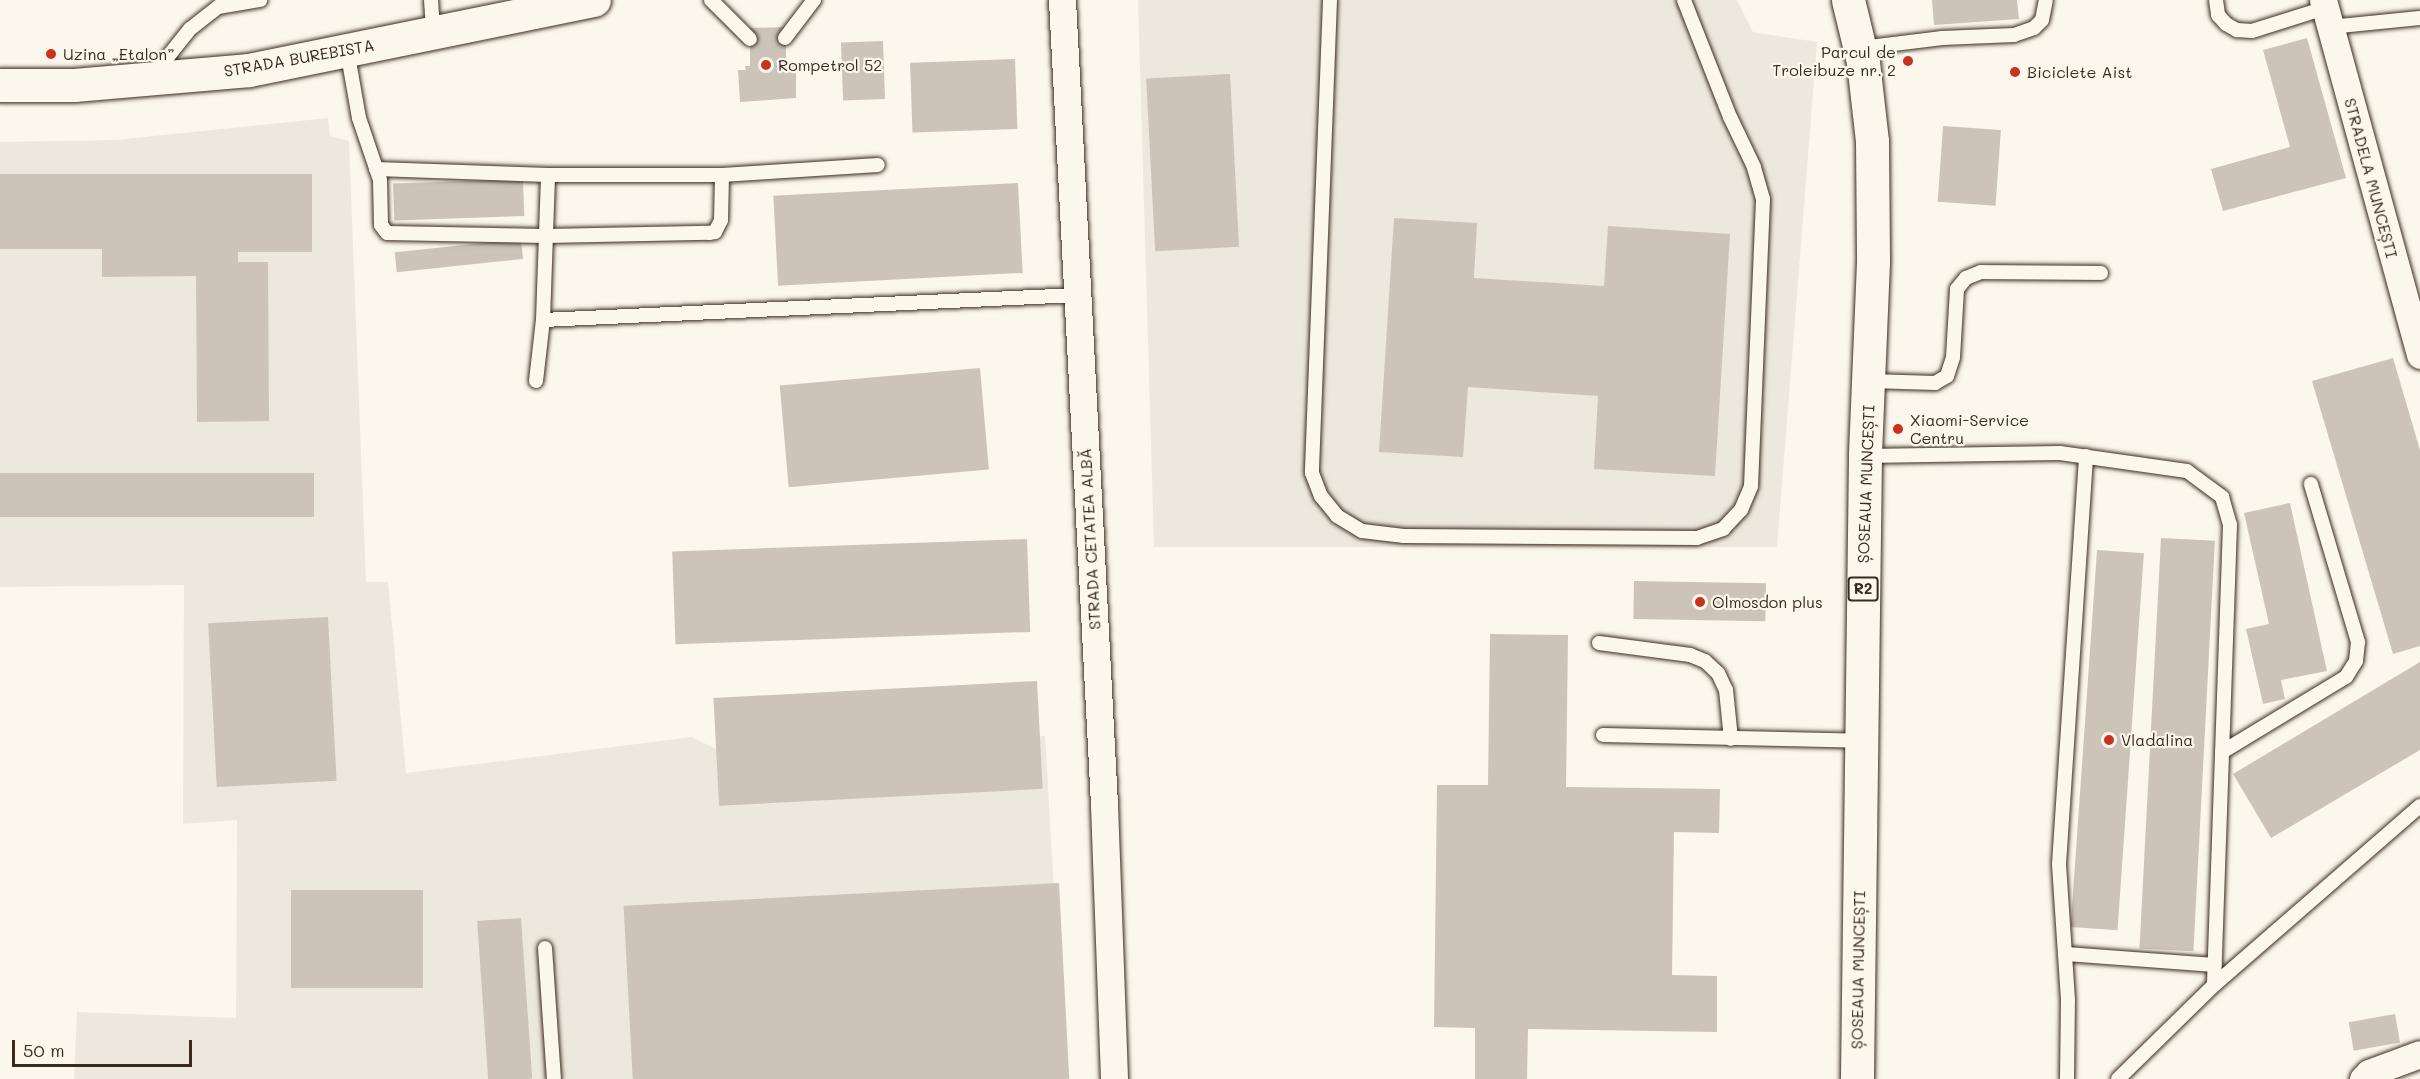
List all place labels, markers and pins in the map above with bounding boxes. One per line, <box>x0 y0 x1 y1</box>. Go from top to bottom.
place label: Parcul de Troleibuze nr. 2 <box>1772 42 1896 80</box>
place label: Uzina „Etalon” <box>63 44 174 64</box>
marker: Uzina „Etalon” <box>44 47 58 61</box>
marker: Parcul de Troleibuze nr. 2 <box>1901 54 1915 68</box>
place label: Rompetrol 52 <box>778 55 882 75</box>
marker: Rompetrol 52 <box>759 58 773 72</box>
place label: Biciclete Aist <box>2027 62 2132 82</box>
marker: Biciclete Aist <box>2008 65 2022 79</box>
place label: Xiaomi-Service Centru <box>1910 410 2029 448</box>
marker: Xiaomi-Service Centru <box>1891 422 1905 436</box>
place label: Olmosdon plus <box>1712 592 1823 612</box>
marker: Olmosdon plus <box>1693 595 1707 609</box>
place label: Vladalina <box>2121 730 2193 750</box>
marker: Vladalina <box>2102 733 2116 747</box>

